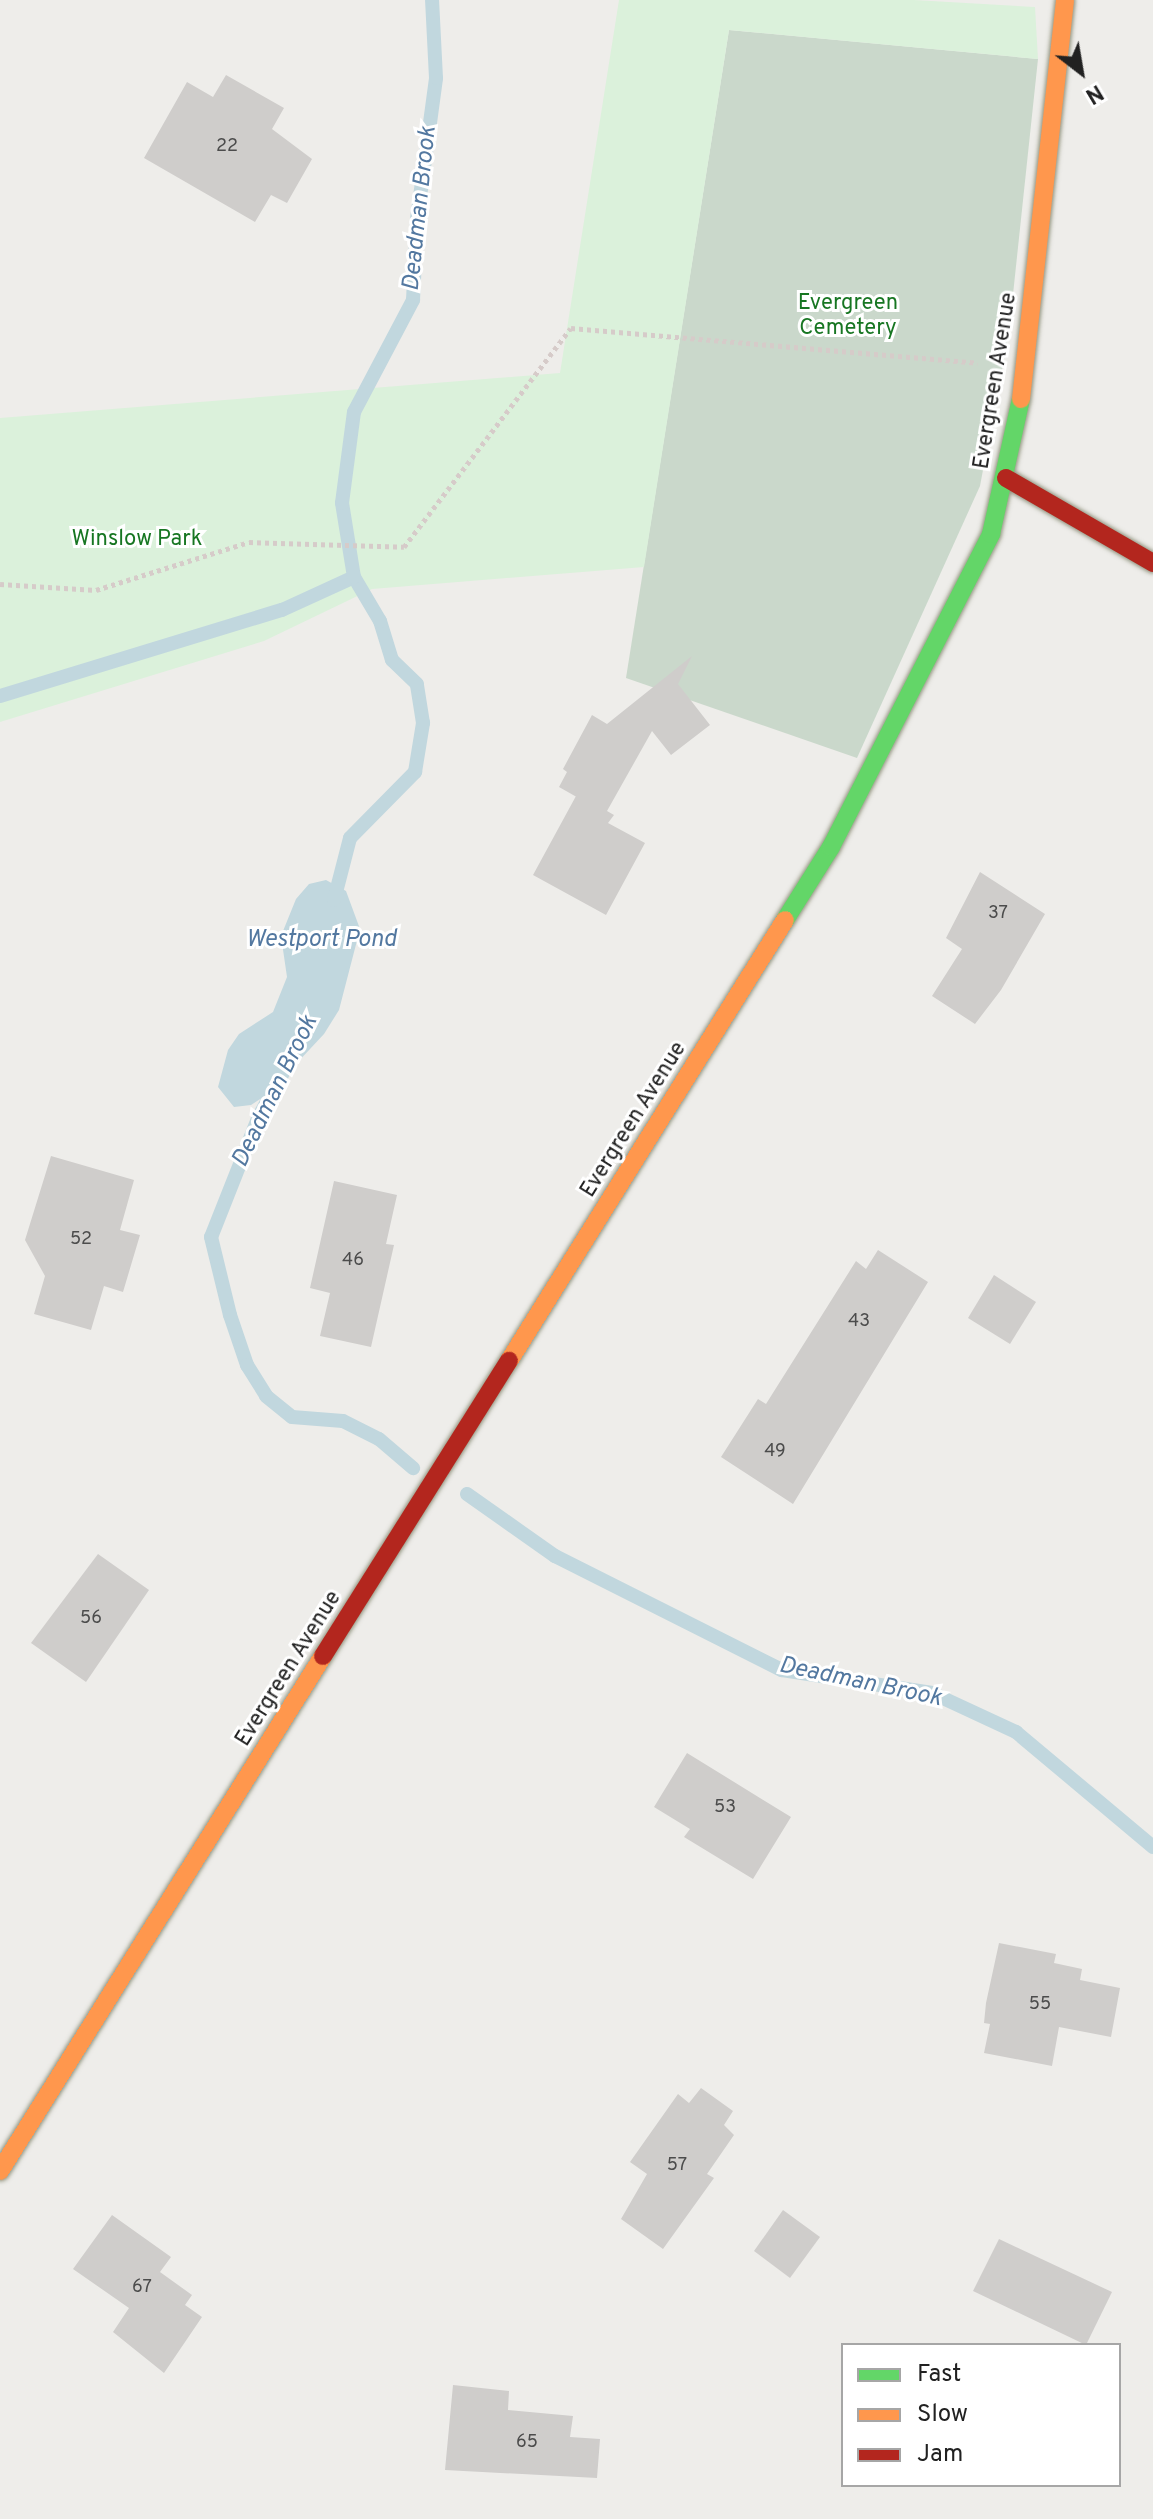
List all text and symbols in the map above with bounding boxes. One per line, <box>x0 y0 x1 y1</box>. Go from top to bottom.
north arrow <box>1041 32 1121 112</box>
text: N <box>1080 77 1107 109</box>
water label: Deadman Brook <box>398 125 444 293</box>
house number: 22 <box>216 136 238 158</box>
park label: Evergreen Cemetery <box>798 290 898 342</box>
street label: Evergreen Avenue <box>969 290 1023 472</box>
park label: Winslow Park <box>72 527 202 553</box>
house number: 37 <box>988 903 1008 925</box>
water label: Westport Pond <box>246 927 396 955</box>
water label: Deadman Brook <box>227 1011 325 1173</box>
street label: Evergreen Avenue <box>575 1037 693 1203</box>
house number: 52 <box>70 1229 92 1251</box>
house number: 46 <box>342 1250 364 1272</box>
house number: 43 <box>848 1311 870 1333</box>
house number: 49 <box>764 1441 786 1463</box>
street label: Evergreen Avenue <box>230 1586 348 1752</box>
house number: 56 <box>80 1608 102 1630</box>
water label: Deadman Brook <box>776 1652 944 1714</box>
house number: 53 <box>714 1797 736 1819</box>
house number: 55 <box>1029 1994 1051 2016</box>
house number: 57 <box>667 2155 687 2177</box>
house number: 67 <box>132 2277 152 2299</box>
legend <box>841 2343 1121 2487</box>
text: Fast <box>917 2360 961 2390</box>
text: Slow <box>917 2400 968 2430</box>
house number: 65 <box>516 2432 538 2454</box>
text: Jam <box>917 2440 963 2470</box>

